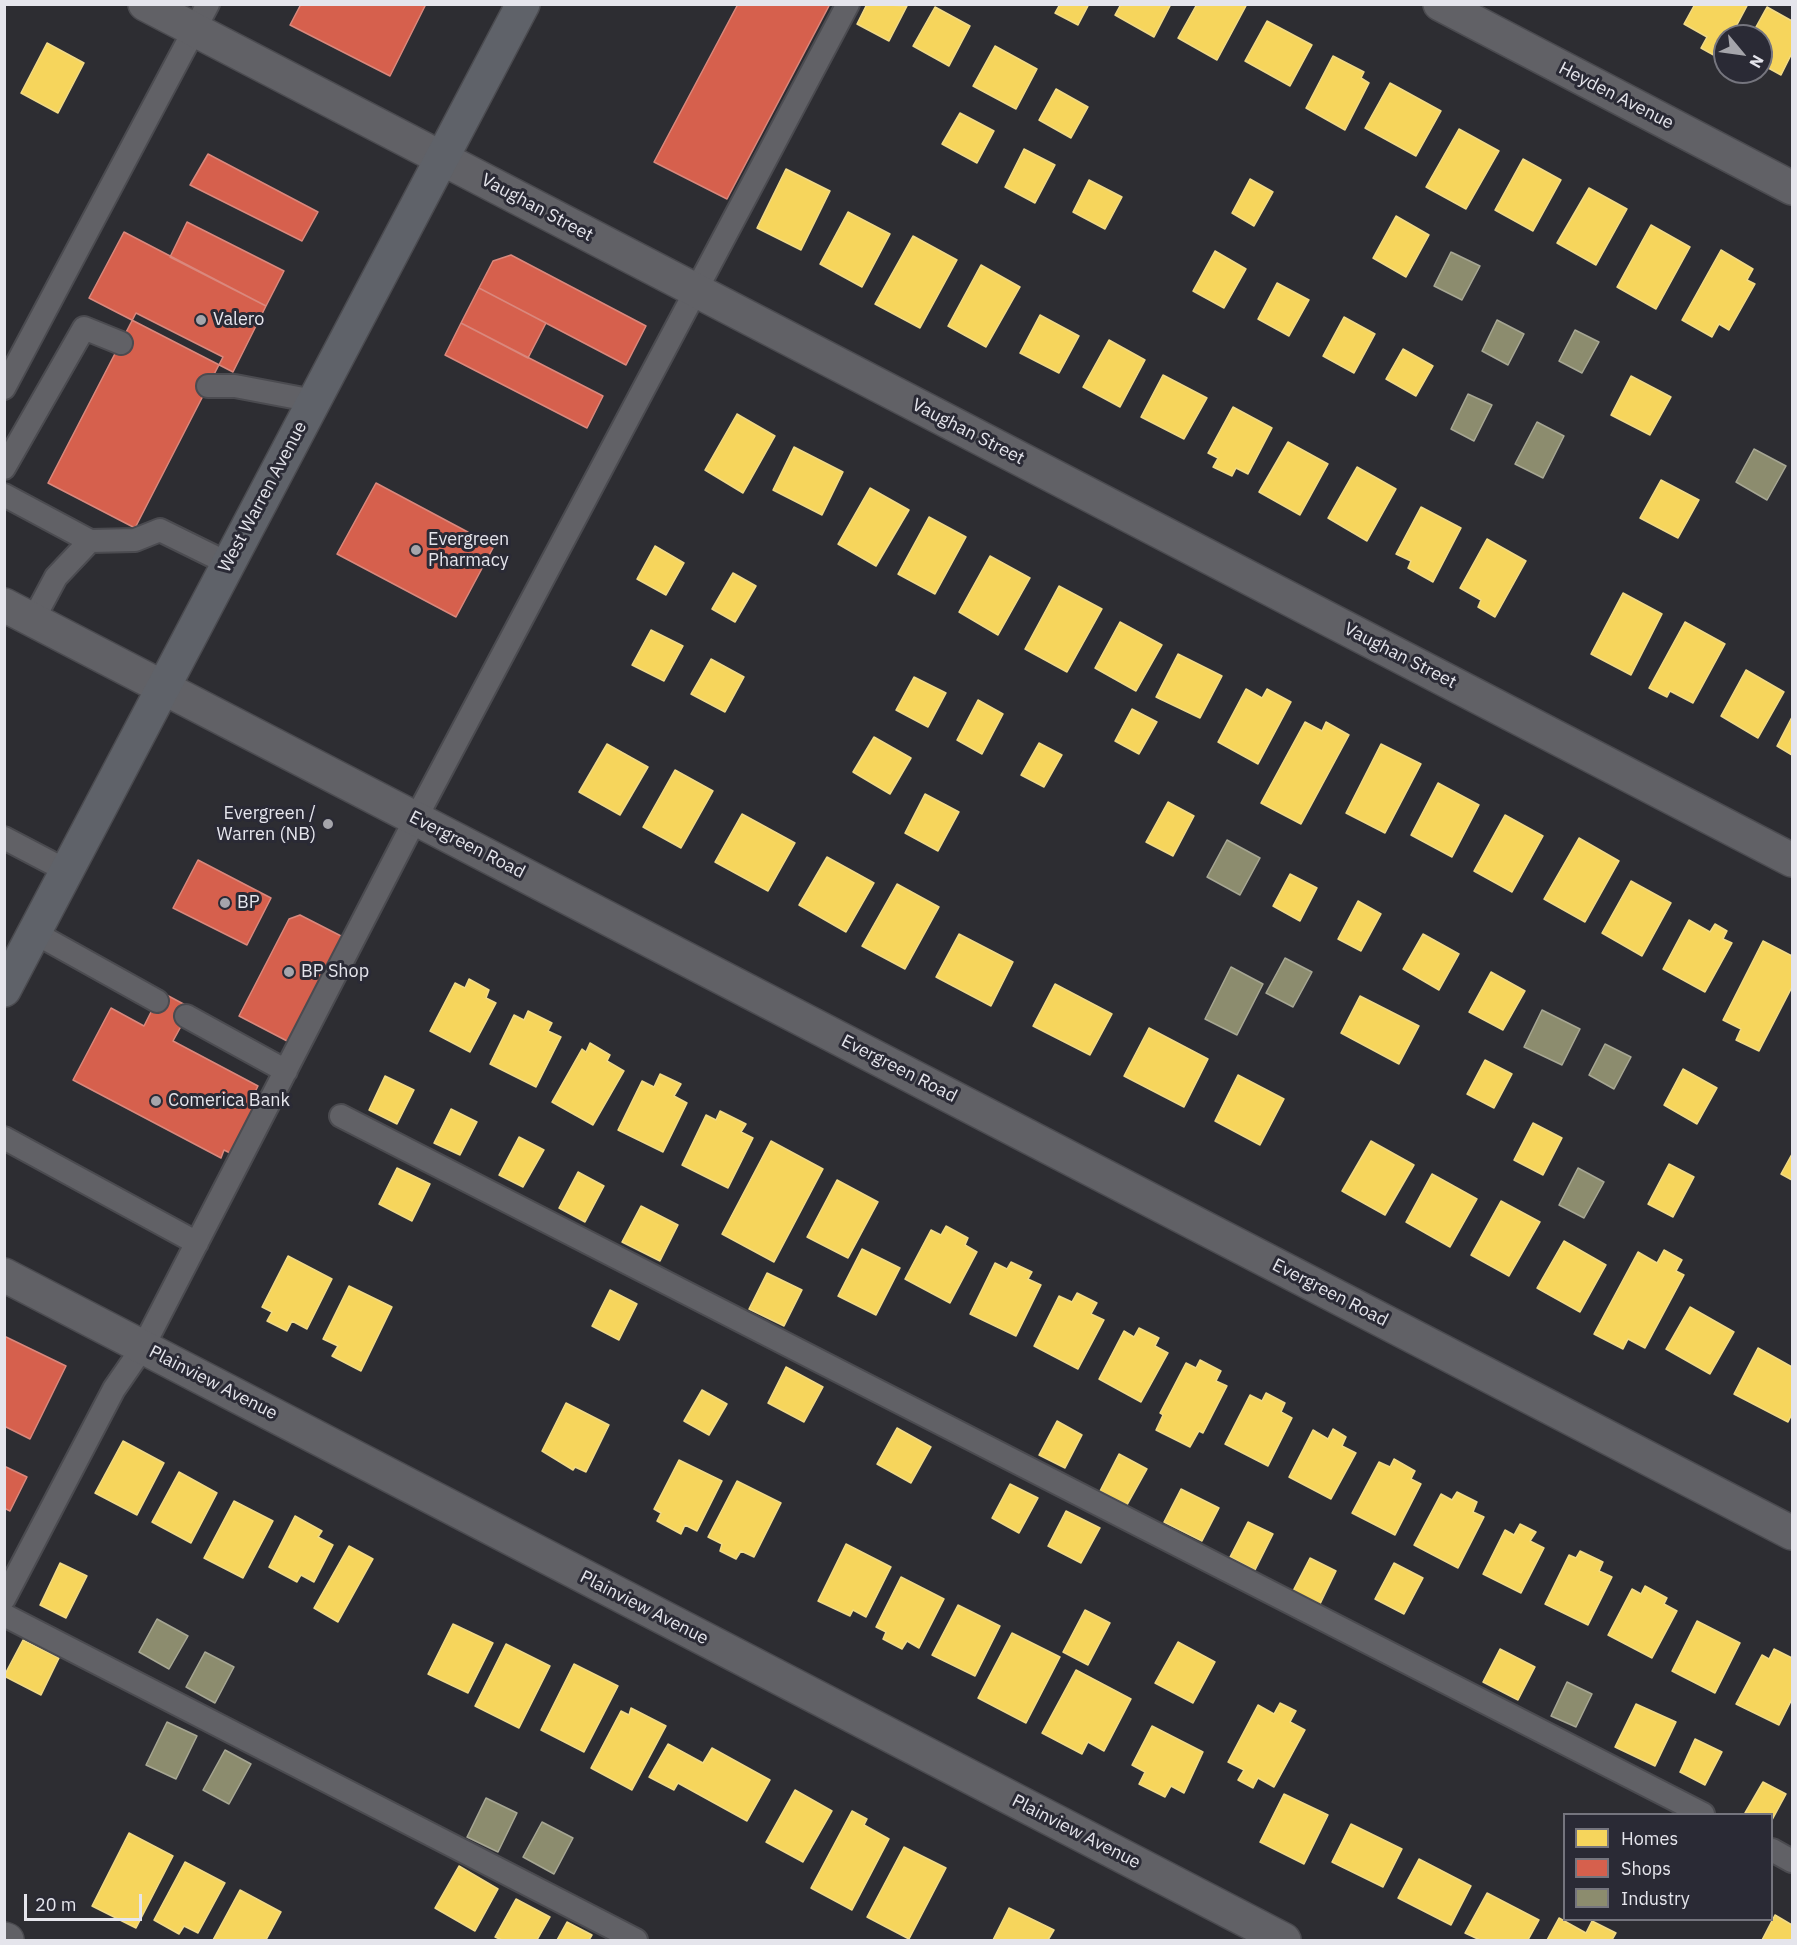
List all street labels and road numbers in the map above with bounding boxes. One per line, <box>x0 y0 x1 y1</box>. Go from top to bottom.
street label: Heyden Avenue <box>1555 58 1677 134</box>
street label: Vaughan Street <box>477 169 597 247</box>
street label: Vaughan Street <box>908 394 1028 470</box>
street label: West Warren Avenue <box>214 418 312 576</box>
street label: Vaughan Street <box>1340 618 1460 694</box>
street label: Evergreen Road <box>406 807 528 883</box>
street label: Evergreen Road <box>838 1031 960 1107</box>
street label: Evergreen Road <box>1269 1255 1391 1331</box>
street label: Plainview Avenue <box>145 1341 281 1425</box>
street label: Plainview Avenue <box>576 1566 712 1650</box>
street label: Plainview Avenue <box>1008 1790 1144 1874</box>

